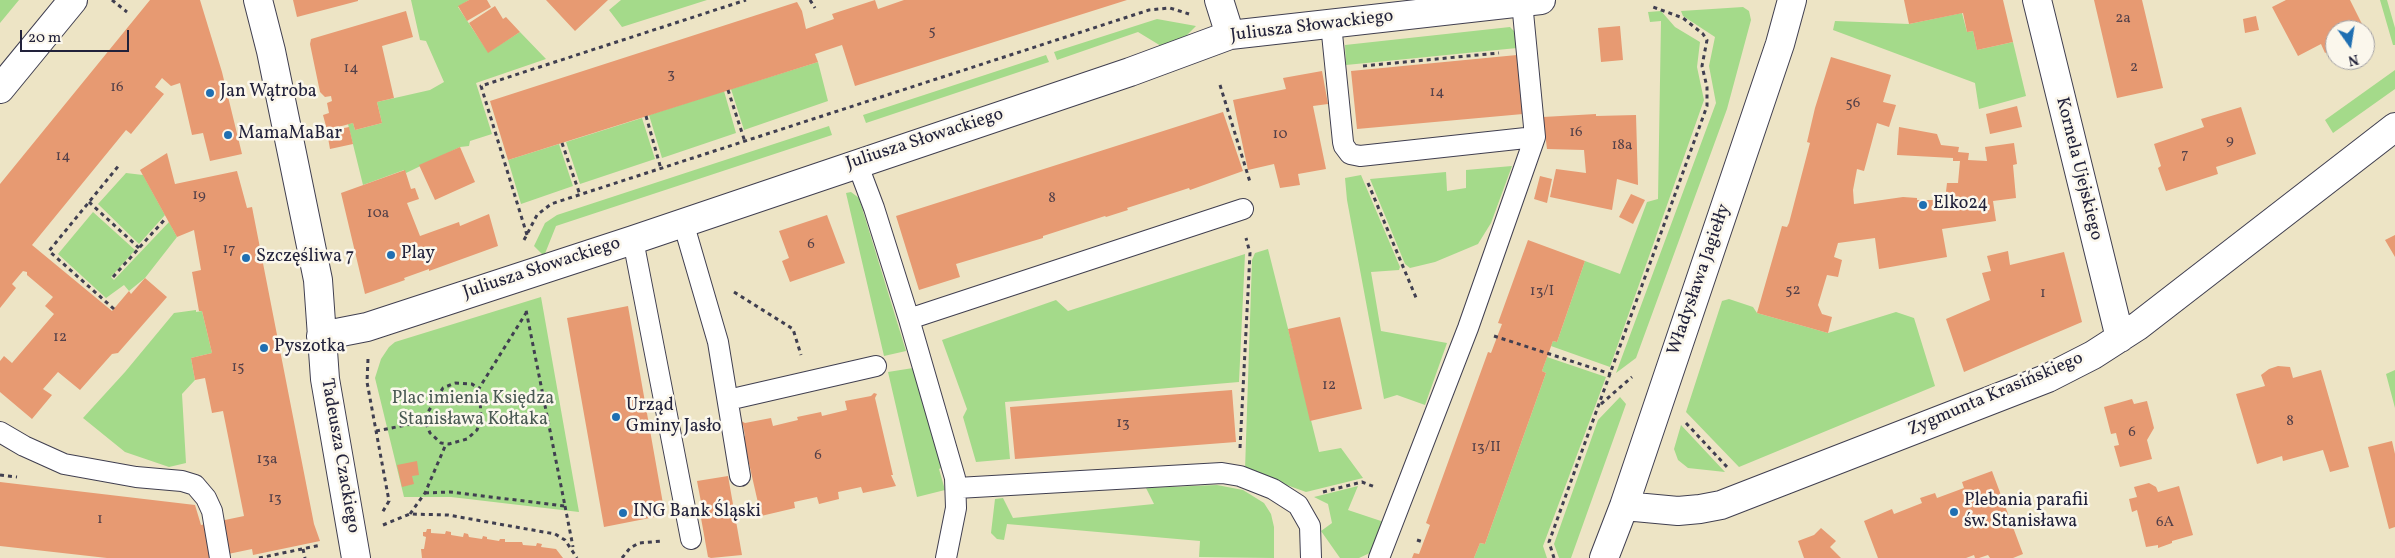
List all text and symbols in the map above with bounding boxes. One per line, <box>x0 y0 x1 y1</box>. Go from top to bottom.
street label: Juliusza Słowackiego <box>1229 6 1395 48</box>
house number: 2a <box>2115 10 2131 28</box>
scale bar <box>22 20 131 52</box>
north arrow <box>2325 20 2375 70</box>
house number: 5 <box>928 23 936 41</box>
text: 20 m <box>28 28 61 49</box>
text: N <box>2346 49 2360 70</box>
house number: 2 <box>2130 59 2138 77</box>
house number: 14 <box>344 60 358 78</box>
house number: 3 <box>667 66 675 84</box>
house number: 16 <box>110 79 124 97</box>
place label: Jan Wątroba <box>220 82 317 104</box>
house number: 14 <box>1430 84 1444 102</box>
marker: Jan Wątroba <box>204 87 216 99</box>
house number: 56 <box>1846 95 1860 113</box>
street label: Kornela Ujejskiego <box>2050 95 2106 243</box>
street label: Juliusza Słowackiego <box>844 104 1006 176</box>
place label: MamaMaBar <box>238 124 342 146</box>
house number: 16 <box>1569 124 1583 142</box>
house number: 10 <box>1273 126 1287 144</box>
marker: MamaMaBar <box>222 129 234 141</box>
house number: 9 <box>2226 132 2234 150</box>
house number: 18a <box>1612 137 1632 155</box>
house number: 7 <box>2181 146 2189 164</box>
house number: 14 <box>56 148 70 166</box>
house number: 19 <box>192 187 206 205</box>
house number: 8 <box>1048 190 1056 208</box>
place label: Elko24 <box>1933 194 1988 216</box>
marker: Elko24 <box>1917 199 1929 211</box>
street label: Władysława Jagiełły <box>1664 201 1736 359</box>
house number: 10a <box>367 205 389 223</box>
street label: Juliusza Słowackiego <box>461 233 623 305</box>
house number: 6 <box>807 236 815 254</box>
house number: 17 <box>222 241 236 259</box>
place label: Play <box>401 244 435 266</box>
place label: Szczęśliwa 7 <box>256 247 354 269</box>
marker: Play <box>385 249 397 261</box>
marker: Szczęśliwa 7 <box>240 252 252 264</box>
house number: 52 <box>1785 282 1801 300</box>
house number: 13/I <box>1530 283 1554 301</box>
house number: 1 <box>2040 285 2046 303</box>
house number: 12 <box>53 329 67 347</box>
place label: Pyszotka <box>274 337 346 359</box>
marker: Pyszotka <box>258 342 270 354</box>
street label: Zygmunta Krasińskiego <box>1905 348 2087 442</box>
house number: 15 <box>231 359 245 377</box>
street label: Tadeusza Czackiego <box>315 377 363 535</box>
house number: 12 <box>1322 377 1336 395</box>
park label: Plac imienia Księdza Stanisława Kołtaka <box>392 389 554 432</box>
place label: Urząd Gminy Jasło <box>626 396 721 438</box>
marker: Urząd Gminy Jasło <box>610 411 622 423</box>
house number: 8 <box>2286 413 2294 431</box>
house number: 13 <box>1116 415 1130 433</box>
house number: 6 <box>2128 424 2136 442</box>
house number: 13/II <box>1471 439 1501 457</box>
house number: 6 <box>814 447 822 465</box>
house number: 13a <box>257 451 277 469</box>
house number: 13 <box>268 490 282 508</box>
place label: Plebania parafii św. Stanisława <box>1964 491 2088 534</box>
place label: ING Bank Śląski <box>633 502 761 524</box>
marker: Plebania parafii św. Stanisława <box>1948 506 1960 518</box>
marker: ING Bank Śląski <box>617 507 629 519</box>
house number: 1 <box>97 511 103 529</box>
house number: 6A <box>2156 514 2174 532</box>

